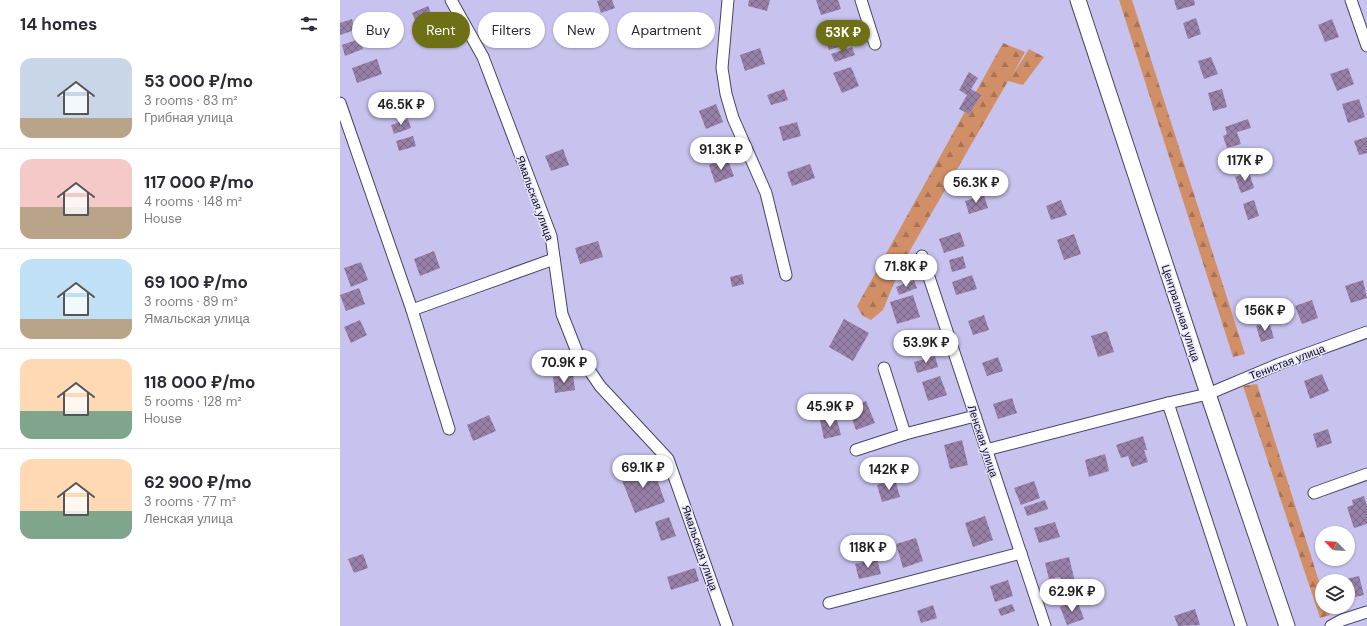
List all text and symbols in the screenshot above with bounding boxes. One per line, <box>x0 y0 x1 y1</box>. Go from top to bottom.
chip: Buy <box>352 12 404 48</box>
chip: Rent <box>412 12 470 48</box>
chip: Filters <box>478 12 545 48</box>
chip: New <box>553 12 609 48</box>
chip: Apartment <box>617 12 715 48</box>
text: 14 homes <box>20 13 97 35</box>
icon: filters <box>298 13 320 35</box>
pin: 53K ₽ <box>815 20 871 54</box>
text: 53K ₽ <box>825 24 861 41</box>
text: 53 000 ₽/mo <box>144 70 253 92</box>
icon: home <box>52 74 100 122</box>
text: 3 rooms · 83 m² <box>144 92 238 109</box>
pin: 46.5K ₽ <box>364 92 438 126</box>
text: 46.5K ₽ <box>377 96 425 113</box>
text: Грибная улица <box>144 109 233 126</box>
pin: 91.3K ₽ <box>684 137 758 171</box>
text: 91.3K ₽ <box>699 141 743 158</box>
pin: 117K ₽ <box>1212 148 1278 182</box>
text: 117K ₽ <box>1227 152 1263 169</box>
street label: Ямальская улица <box>513 154 557 243</box>
pin: 56.3K ₽ <box>939 170 1013 204</box>
text: 117 000 ₽/mo <box>144 171 254 193</box>
text: 56.3K ₽ <box>952 174 1000 191</box>
icon: home <box>52 175 100 223</box>
text: 4 rooms · 148 m² <box>144 193 242 210</box>
text: House <box>144 210 182 227</box>
pin: 71.8K ₽ <box>869 254 943 288</box>
text: 71.8K ₽ <box>884 258 928 275</box>
street label: Центральная улица <box>1159 263 1204 364</box>
text: 69 100 ₽/mo <box>144 271 248 293</box>
icon: home <box>52 275 100 323</box>
text: 3 rooms · 89 m² <box>144 293 238 310</box>
pin: 156K ₽ <box>1232 298 1298 332</box>
text: 156K ₽ <box>1244 302 1286 319</box>
text: Ямальская улица <box>144 310 250 327</box>
pin: 53.9K ₽ <box>889 330 963 364</box>
text: 53.9K ₽ <box>902 334 950 351</box>
street label: Тенистая улица <box>1247 341 1328 383</box>
pin: 70.9K ₽ <box>527 350 601 384</box>
text: 70.9K ₽ <box>541 354 587 371</box>
text: 118 000 ₽/mo <box>144 371 255 393</box>
icon: home <box>52 375 100 423</box>
text: 5 rooms · 128 m² <box>144 393 242 410</box>
pin: 45.9K ₽ <box>793 394 867 428</box>
text: 45.9K ₽ <box>806 398 854 415</box>
street label: Ленская улица <box>965 403 1002 480</box>
text: House <box>144 410 182 427</box>
pin: 69.1K ₽ <box>606 455 680 489</box>
pin: 142K ₽ <box>856 457 922 491</box>
text: 69.1K ₽ <box>621 459 665 476</box>
text: 142K ₽ <box>869 461 909 478</box>
text: 62 900 ₽/mo <box>144 471 252 493</box>
icon: home <box>52 475 100 523</box>
text: 3 rooms · 77 m² <box>144 493 236 510</box>
street label: Ямальская улица <box>679 503 721 593</box>
text: Ленская улица <box>144 510 233 527</box>
north arrow <box>1315 526 1355 566</box>
map controls <box>1315 526 1355 614</box>
pin: 118K ₽ <box>835 535 901 569</box>
text: 118K ₽ <box>849 539 887 556</box>
button: layers <box>1315 574 1355 614</box>
pin: 62.9K ₽ <box>1035 579 1109 613</box>
text: 62.9K ₽ <box>1049 583 1095 600</box>

